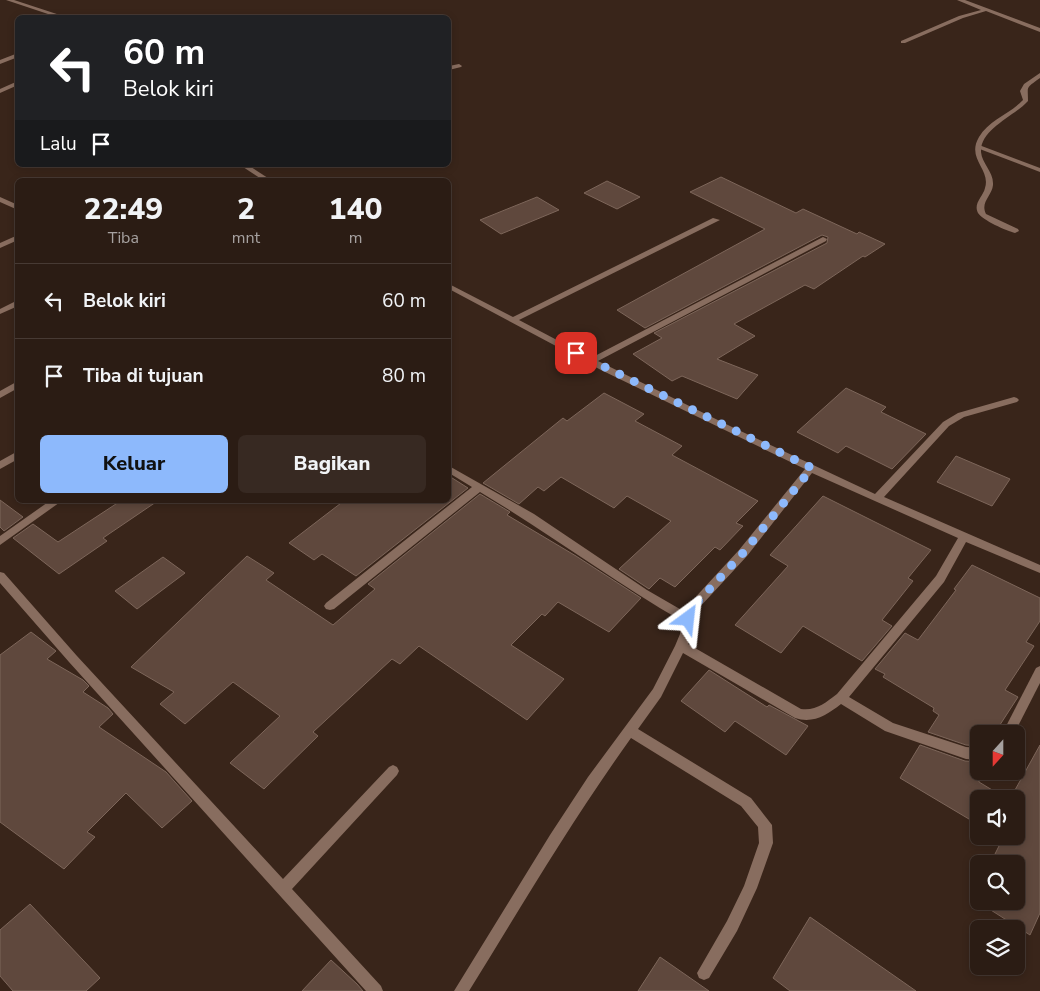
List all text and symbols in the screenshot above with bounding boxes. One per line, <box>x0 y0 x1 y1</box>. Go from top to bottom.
text: 60 m <box>123 29 205 76</box>
icon: left <box>40 35 105 100</box>
text: Belok kiri <box>123 74 214 104</box>
icon: arrive <box>87 130 115 158</box>
text: Lalu <box>40 131 77 157</box>
text: 22:49 <box>83 189 163 230</box>
text: 2 <box>237 189 255 230</box>
text: 140 <box>329 189 383 230</box>
text: Tiba <box>108 227 139 249</box>
text: mnt <box>232 227 260 249</box>
text: m <box>349 227 362 249</box>
icon: left <box>40 287 68 315</box>
text: Belok kiri <box>83 288 166 314</box>
text: 60 m <box>382 288 426 314</box>
pin <box>555 332 597 374</box>
icon: arrive <box>562 339 590 367</box>
icon: arrive <box>40 362 68 390</box>
text: Tiba di tujuan <box>83 363 204 389</box>
text: 80 m <box>382 363 426 389</box>
button: Keluar <box>40 435 228 493</box>
button: Bagikan <box>238 435 426 493</box>
position arrow <box>661 592 713 644</box>
north arrow <box>970 725 1025 780</box>
map controls <box>970 725 1025 975</box>
button: sound <box>970 790 1025 845</box>
button: search <box>970 855 1025 910</box>
button: layers <box>970 920 1025 975</box>

